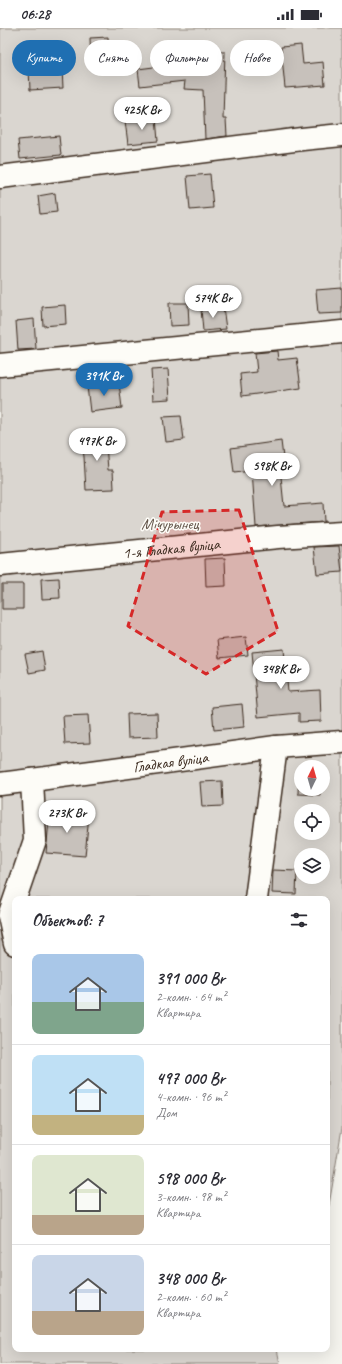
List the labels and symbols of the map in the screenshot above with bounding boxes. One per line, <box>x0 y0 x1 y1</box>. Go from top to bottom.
pin: 425K Br <box>105 97 179 131</box>
pin: 574K Br <box>176 285 250 319</box>
pin: 391K Br <box>67 363 141 397</box>
pin: 497K Br <box>60 428 134 462</box>
pin: 598K Br <box>235 453 309 487</box>
park label: Мічурынец <box>141 514 200 534</box>
street label: 1-я Гладкая вуліца <box>122 534 222 564</box>
pin: 348K Br <box>244 656 318 690</box>
street label: Гладкая вуліца <box>132 747 210 777</box>
north arrow <box>294 760 330 796</box>
pin: 273K Br <box>30 800 104 834</box>

